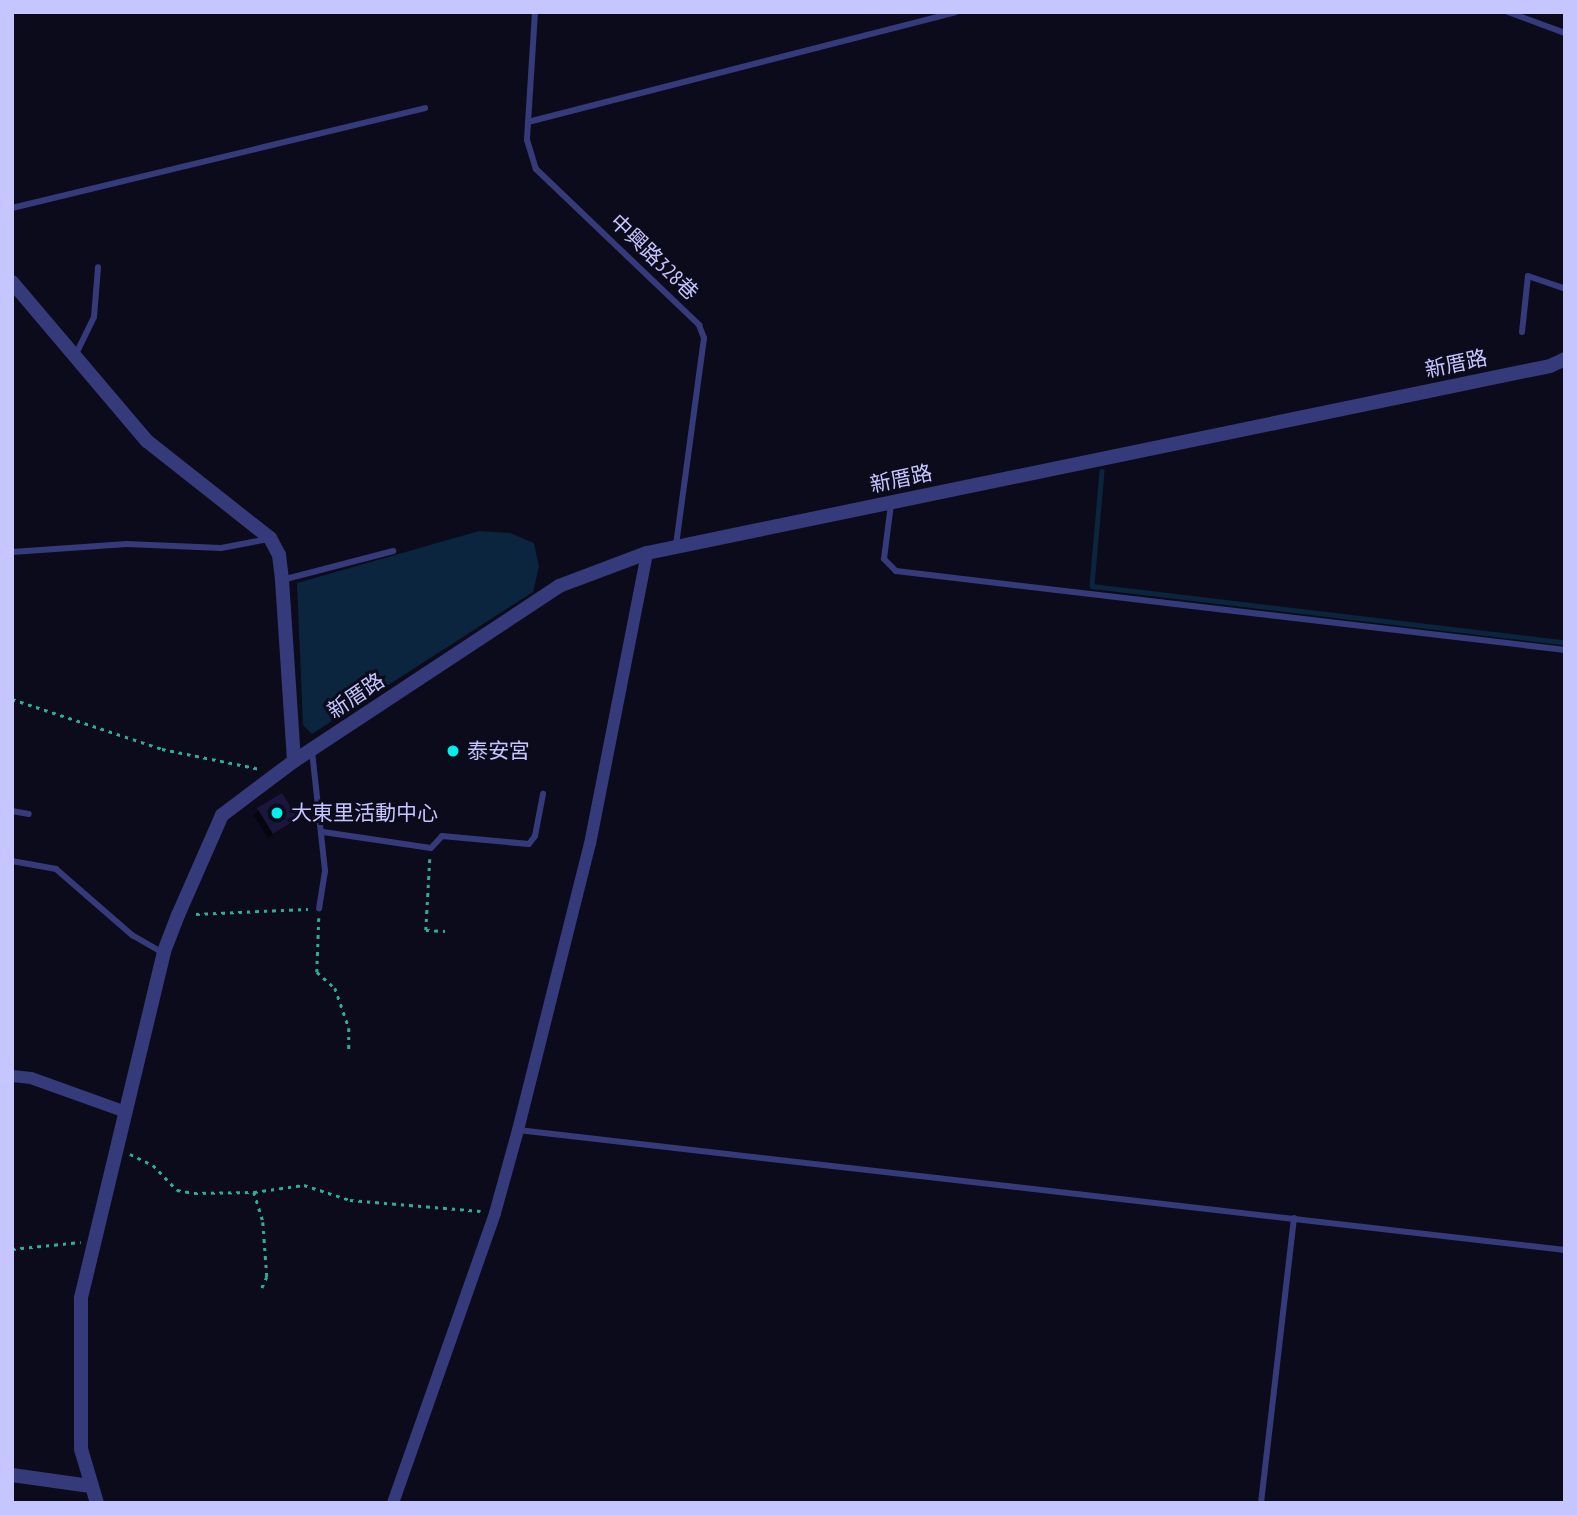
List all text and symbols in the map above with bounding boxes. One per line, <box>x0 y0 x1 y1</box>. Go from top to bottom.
street label: 中興路328巷 <box>605 209 703 305</box>
street label: 新厝路 <box>1423 345 1489 383</box>
street label: 新厝路 <box>868 460 934 498</box>
street label: 新厝路 <box>323 668 389 724</box>
place label: 泰安宮 <box>467 738 530 764</box>
marker: 泰安宮 <box>445 743 461 759</box>
place label: 大東里活動中心 <box>291 800 438 826</box>
marker: 大東里活動中心 <box>269 805 285 821</box>

